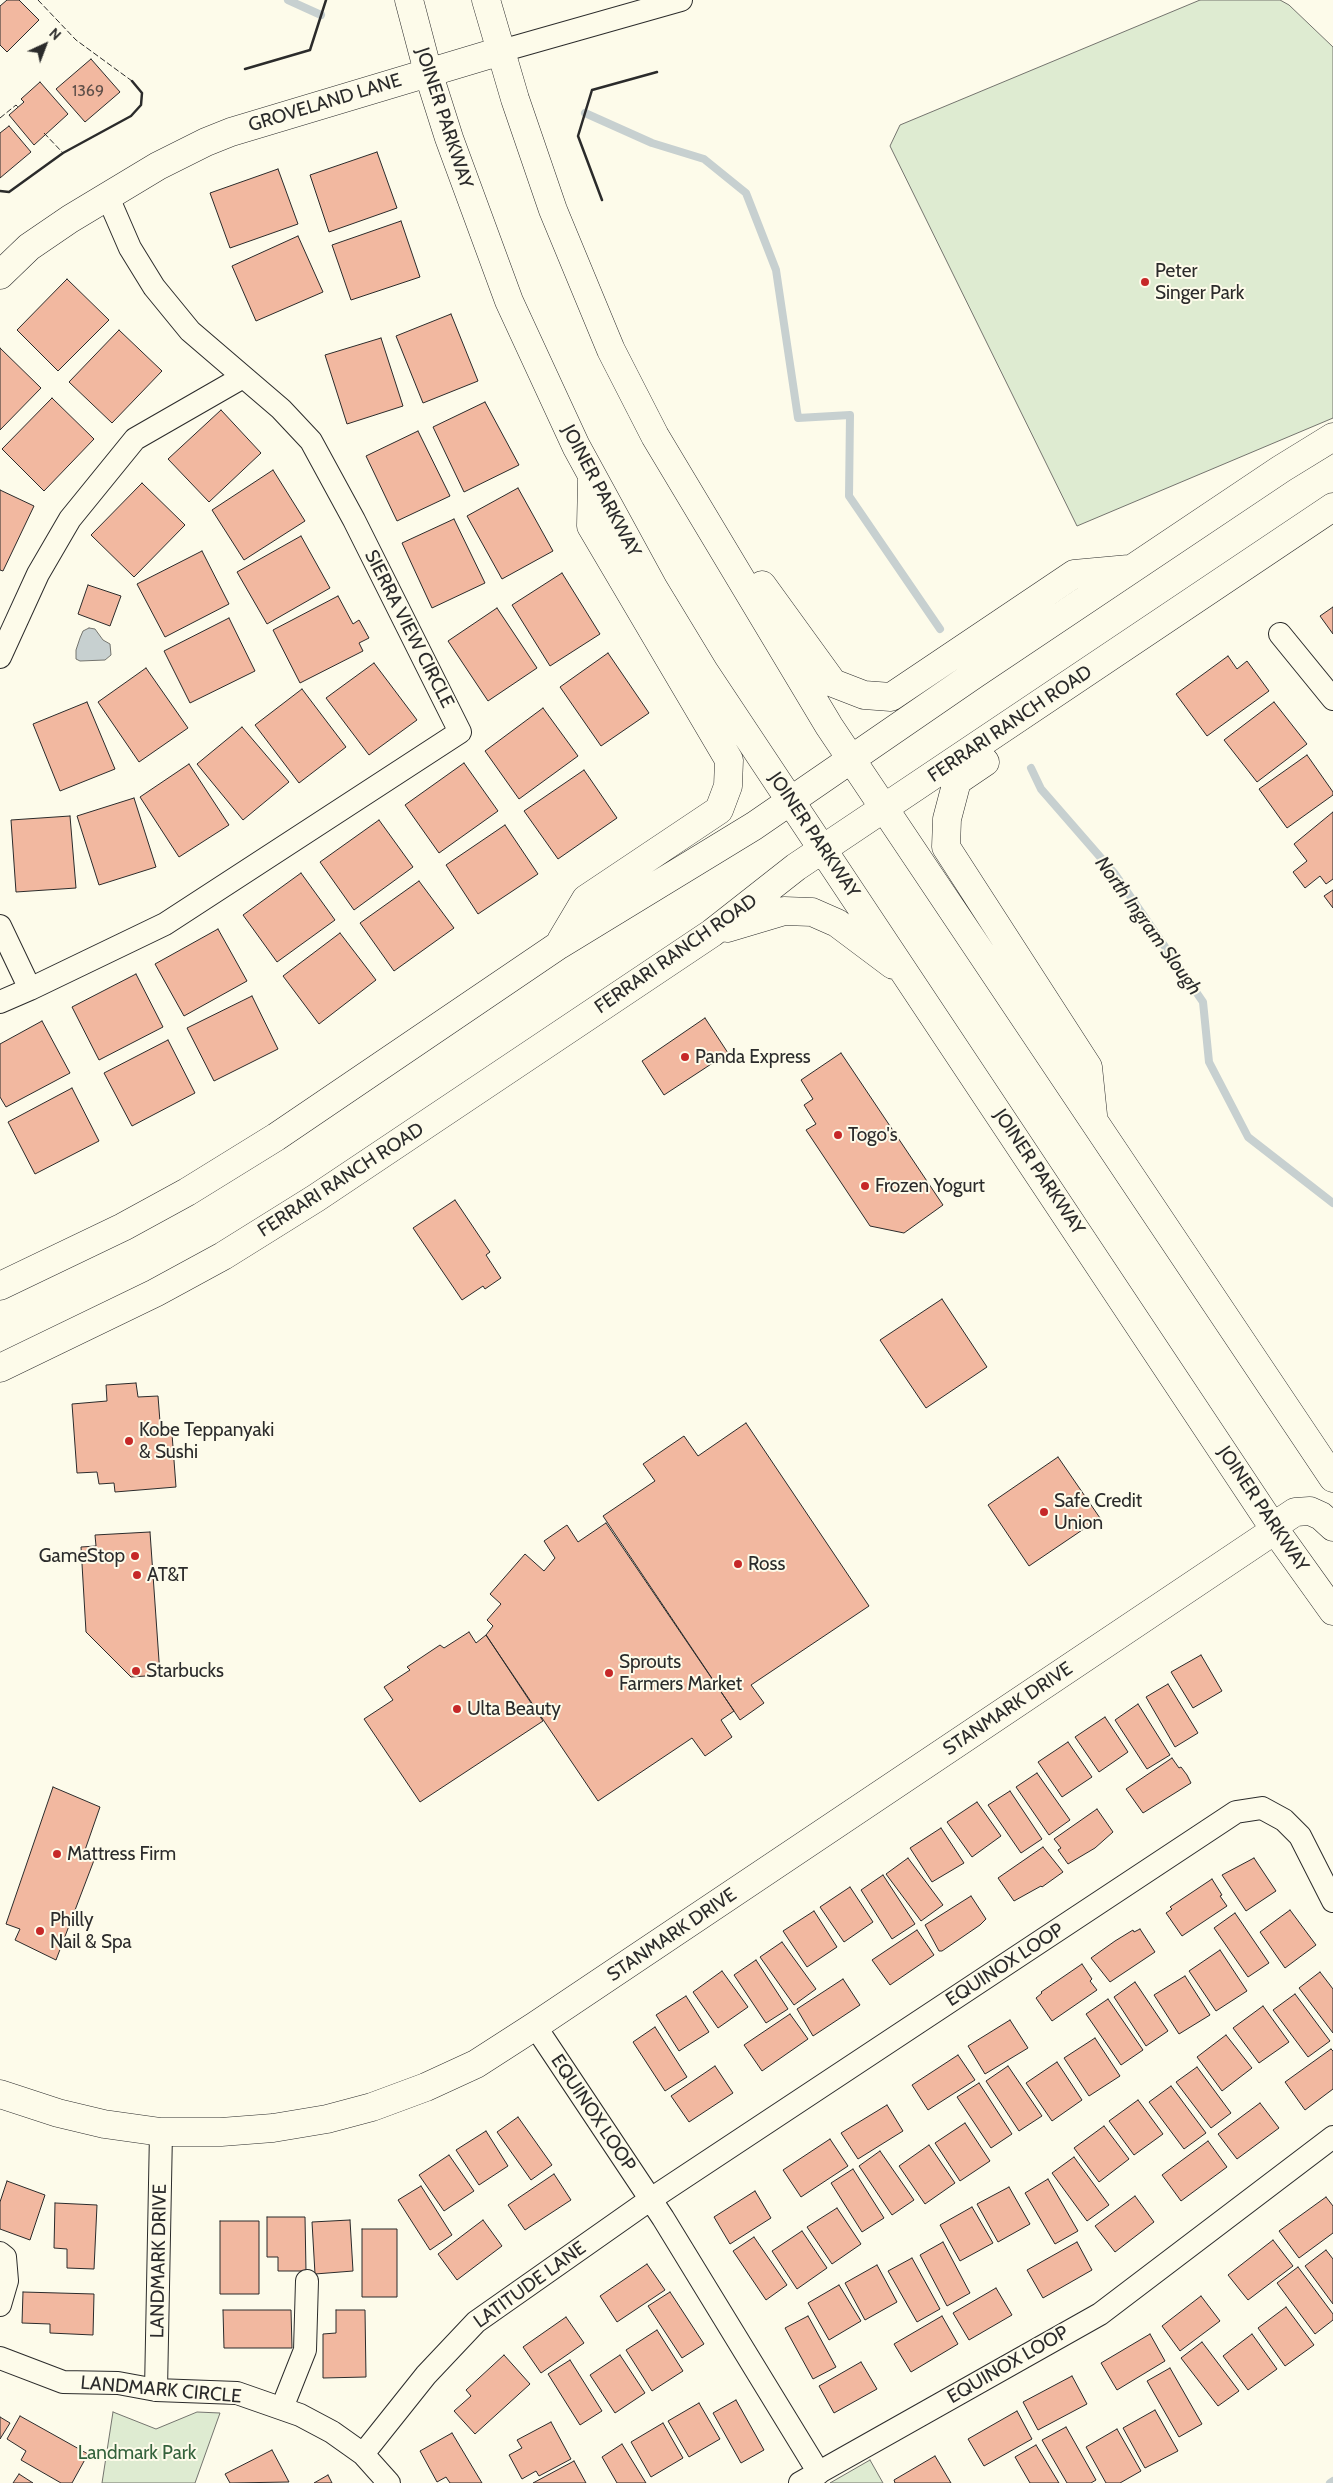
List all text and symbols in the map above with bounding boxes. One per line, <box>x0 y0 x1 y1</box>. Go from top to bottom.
north arrow <box>20 20 70 70</box>
text: N <box>45 24 65 44</box>
street label: JOINER PARKWAY <box>411 45 477 191</box>
street label: GROVELAND LANE <box>246 69 404 137</box>
house number: 1369 <box>72 81 104 101</box>
place label: Peter Singer Park <box>1155 260 1244 304</box>
marker: Peter Singer Park <box>1139 276 1151 288</box>
street label: JOINER PARKWAY <box>557 421 645 561</box>
street label: SIERRA VIEW CIRCLE <box>359 546 459 712</box>
street label: FERRARI RANCH ROAD <box>924 661 1096 787</box>
street label: JOINER PARKWAY <box>764 768 864 902</box>
water label: North Ingram Slough <box>1090 852 1206 1000</box>
street label: FERRARI RANCH ROAD <box>590 889 762 1019</box>
place label: Panda Express <box>695 1046 811 1068</box>
marker: Panda Express <box>679 1051 691 1063</box>
street label: JOINER PARKWAY <box>989 1105 1089 1239</box>
street label: FERRARI RANCH ROAD <box>254 1118 428 1242</box>
place label: Togo's <box>848 1124 898 1146</box>
marker: Togo's <box>832 1129 844 1141</box>
place label: Frozen Yogurt <box>875 1175 985 1197</box>
marker: Frozen Yogurt <box>859 1180 871 1192</box>
place label: Kobe Teppanyaki & Sushi <box>139 1419 274 1463</box>
marker: Kobe Teppanyaki & Sushi <box>123 1435 135 1447</box>
street label: JOINER PARKWAY <box>1213 1442 1313 1576</box>
place label: Safe Credit Union <box>1054 1490 1142 1534</box>
marker: Safe Credit Union <box>1038 1506 1050 1518</box>
place label: GameStop <box>39 1545 125 1567</box>
marker: GameStop <box>129 1550 141 1562</box>
place label: Ross <box>748 1553 785 1575</box>
marker: Ross <box>732 1558 744 1570</box>
place label: AT&T <box>147 1564 188 1586</box>
marker: AT&T <box>131 1569 143 1581</box>
place label: Sprouts Farmers Market <box>619 1651 742 1695</box>
street label: STANMARK DRIVE <box>939 1657 1077 1761</box>
place label: Starbucks <box>146 1660 224 1682</box>
marker: Starbucks <box>130 1665 142 1677</box>
marker: Sprouts Farmers Market <box>603 1667 615 1679</box>
place label: Ulta Beauty <box>467 1698 561 1720</box>
marker: Ulta Beauty <box>451 1703 463 1715</box>
place label: Mattress Firm <box>67 1843 176 1865</box>
marker: Mattress Firm <box>51 1848 63 1860</box>
street label: STANMARK DRIVE <box>603 1883 741 1987</box>
place label: Philly Nail & Spa <box>50 1909 132 1953</box>
street label: EQUINOX LOOP <box>942 1918 1068 2012</box>
marker: Philly Nail & Spa <box>34 1925 46 1937</box>
street label: EQUINOX LOOP <box>546 2050 640 2176</box>
street label: LANDMARK DRIVE <box>146 2184 172 2338</box>
street label: LATITUDE LANE <box>470 2237 590 2333</box>
street label: EQUINOX LOOP <box>944 2321 1072 2409</box>
street label: LANDMARK CIRCLE <box>79 2372 243 2408</box>
park label: Landmark Park <box>78 2442 196 2464</box>

